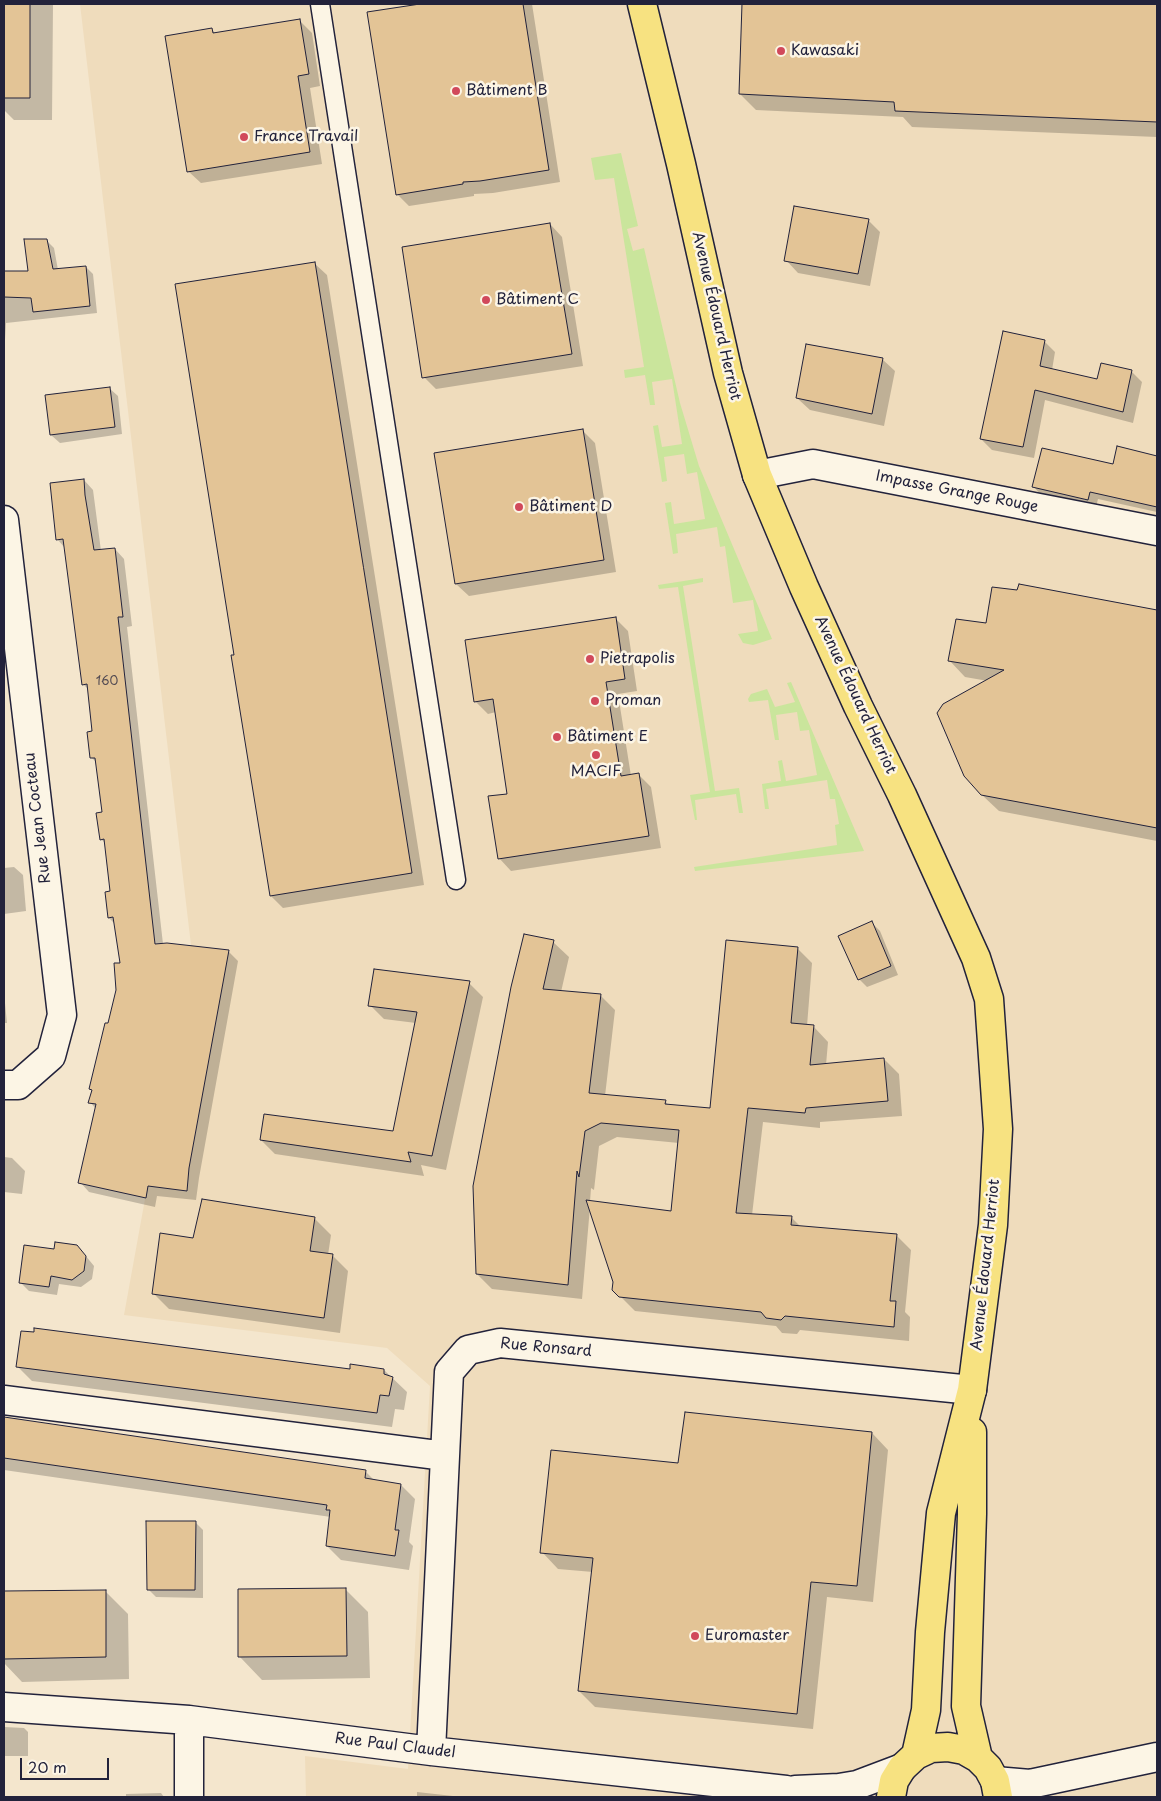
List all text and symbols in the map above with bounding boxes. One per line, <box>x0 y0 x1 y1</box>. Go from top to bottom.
place label: Kawasaki <box>791 42 859 60</box>
marker: Kawasaki <box>775 45 787 57</box>
place label: Bâtiment B <box>466 82 547 100</box>
marker: Bâtiment B <box>450 85 462 97</box>
place label: France Travail <box>254 128 358 146</box>
marker: France Travail <box>238 131 250 143</box>
street label: Avenue Édouard Herriot <box>688 230 744 402</box>
place label: Bâtiment C <box>496 291 579 309</box>
marker: Bâtiment C <box>480 294 492 306</box>
street label: Impasse Grange Rouge <box>874 467 1040 517</box>
place label: Bâtiment D <box>529 498 612 516</box>
marker: Bâtiment D <box>513 501 525 513</box>
street label: Avenue Édouard Herriot <box>810 613 900 777</box>
place label: Pietrapolis <box>600 650 675 668</box>
marker: Pietrapolis <box>584 653 596 665</box>
house number: 160 <box>96 675 118 689</box>
place label: Proman <box>605 692 661 710</box>
marker: Proman <box>589 695 601 707</box>
place label: Bâtiment E <box>567 728 648 746</box>
marker: Bâtiment E <box>551 731 563 743</box>
marker: MACIF <box>590 749 602 761</box>
street label: Rue Jean Cocteau <box>21 751 55 885</box>
place label: MACIF <box>571 763 621 781</box>
street label: Avenue Édouard Herriot <box>968 1178 1004 1352</box>
street label: Rue Ronsard <box>499 1335 593 1361</box>
place label: Euromaster <box>705 1627 789 1645</box>
marker: Euromaster <box>689 1630 701 1642</box>
street label: Rue Paul Claudel <box>334 1730 456 1762</box>
scale bar <box>22 1748 111 1780</box>
text: 20 m <box>28 1755 67 1778</box>

